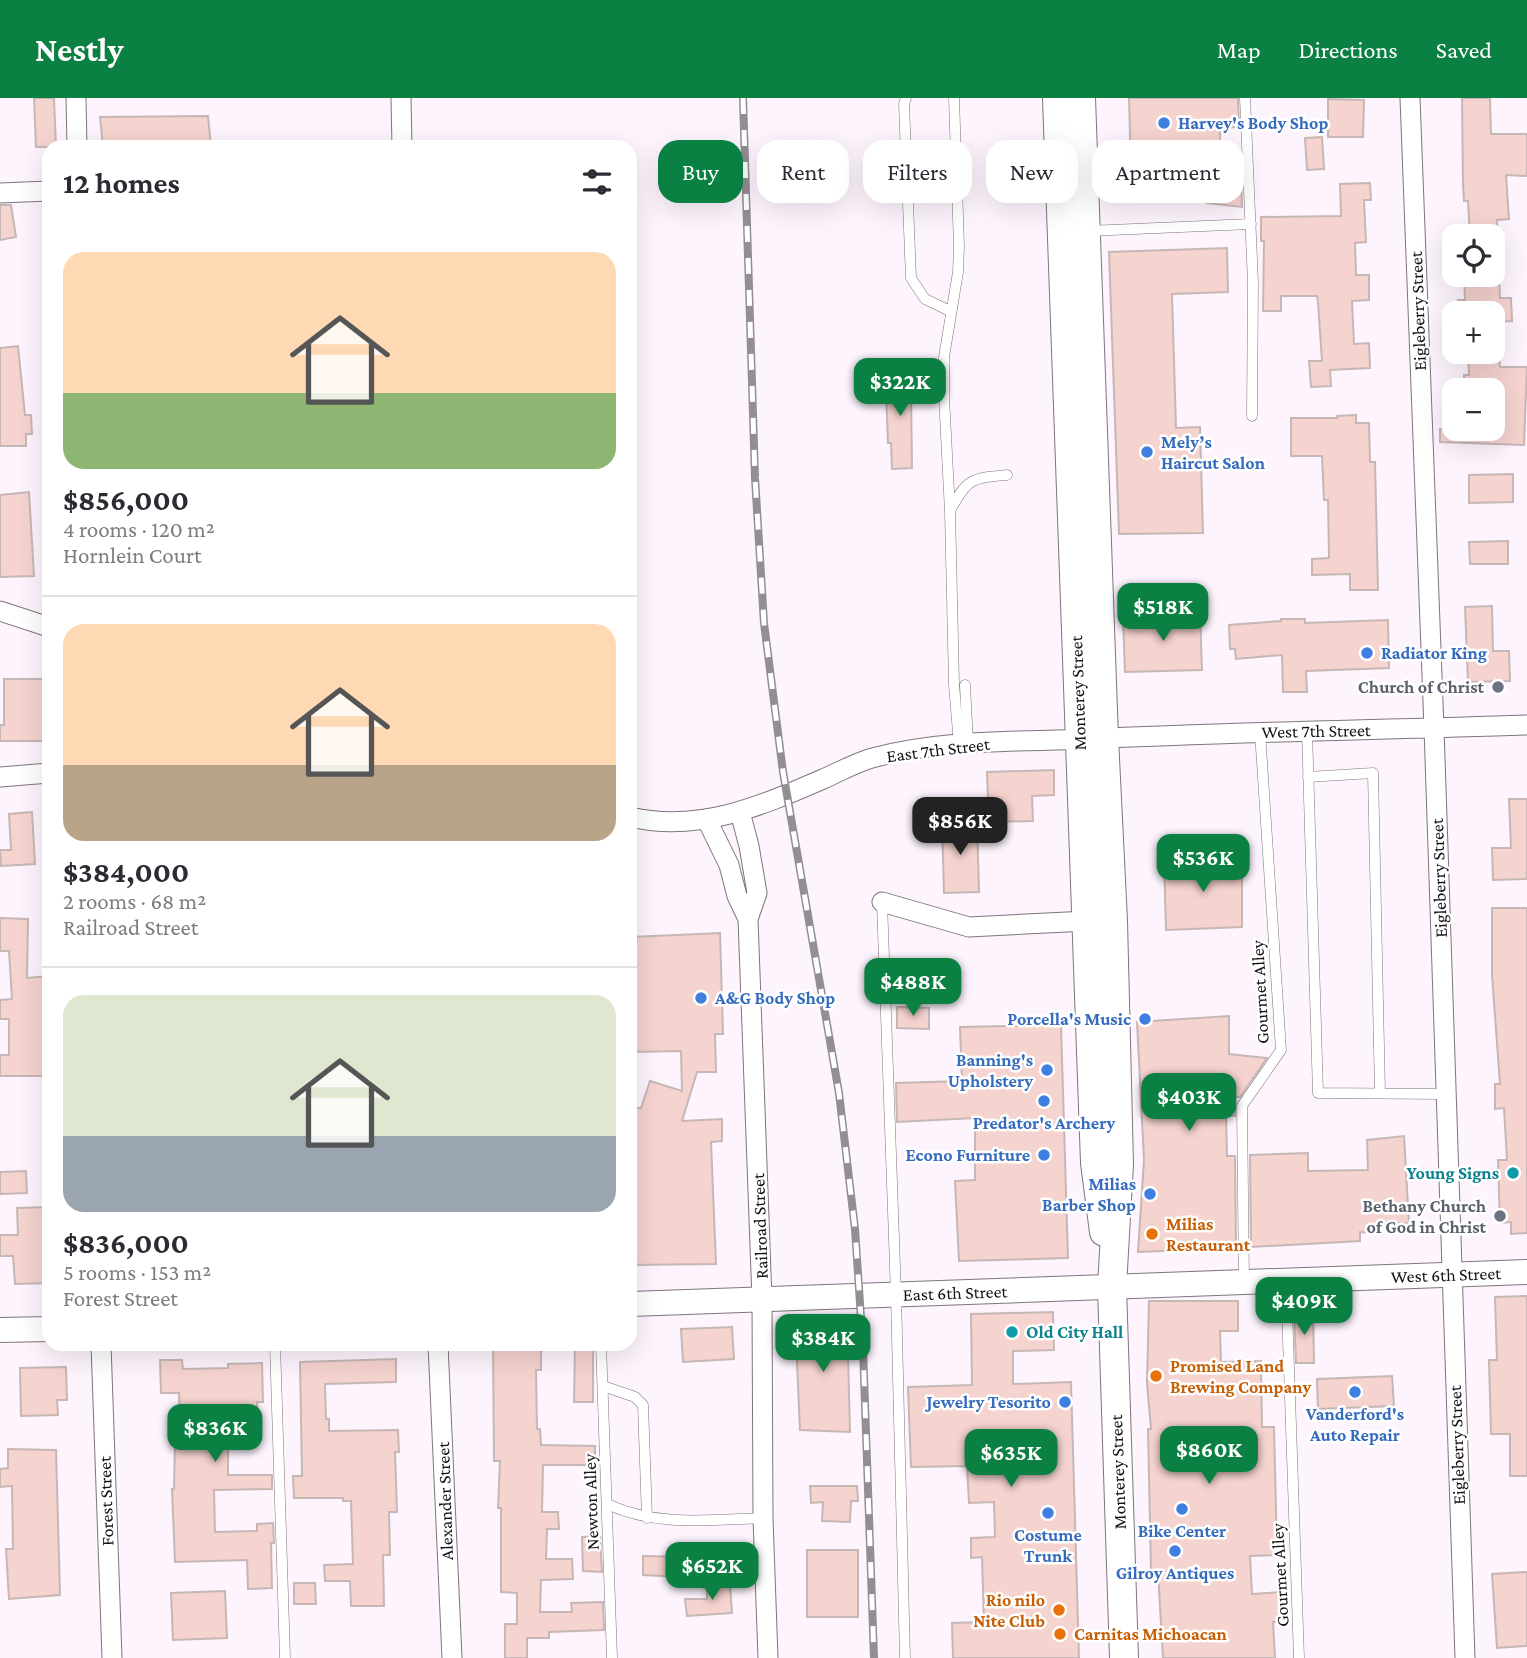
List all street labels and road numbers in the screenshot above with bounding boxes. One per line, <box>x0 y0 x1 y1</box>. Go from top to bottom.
street label: Eigleberry Street <box>1406 250 1430 371</box>
street label: Monterey Street <box>1066 634 1090 751</box>
street label: West 7th Street <box>1261 720 1372 742</box>
street label: East 7th Street <box>885 734 992 766</box>
street label: Eigleberry Street <box>1427 817 1451 938</box>
street label: Gourmet Alley <box>1247 939 1273 1044</box>
street label: Railroad Street <box>748 1172 772 1279</box>
street label: West 6th Street <box>1391 1263 1503 1287</box>
street label: East 6th Street <box>902 1281 1009 1305</box>
street label: Eigleberry Street <box>1445 1384 1469 1505</box>
street label: Monterey Street <box>1106 1413 1130 1530</box>
street label: Alexander Street <box>433 1440 457 1560</box>
street label: Newton Alley <box>579 1453 603 1551</box>
street label: Forest Street <box>94 1455 118 1546</box>
street label: Gourmet Alley <box>1267 1522 1293 1627</box>

